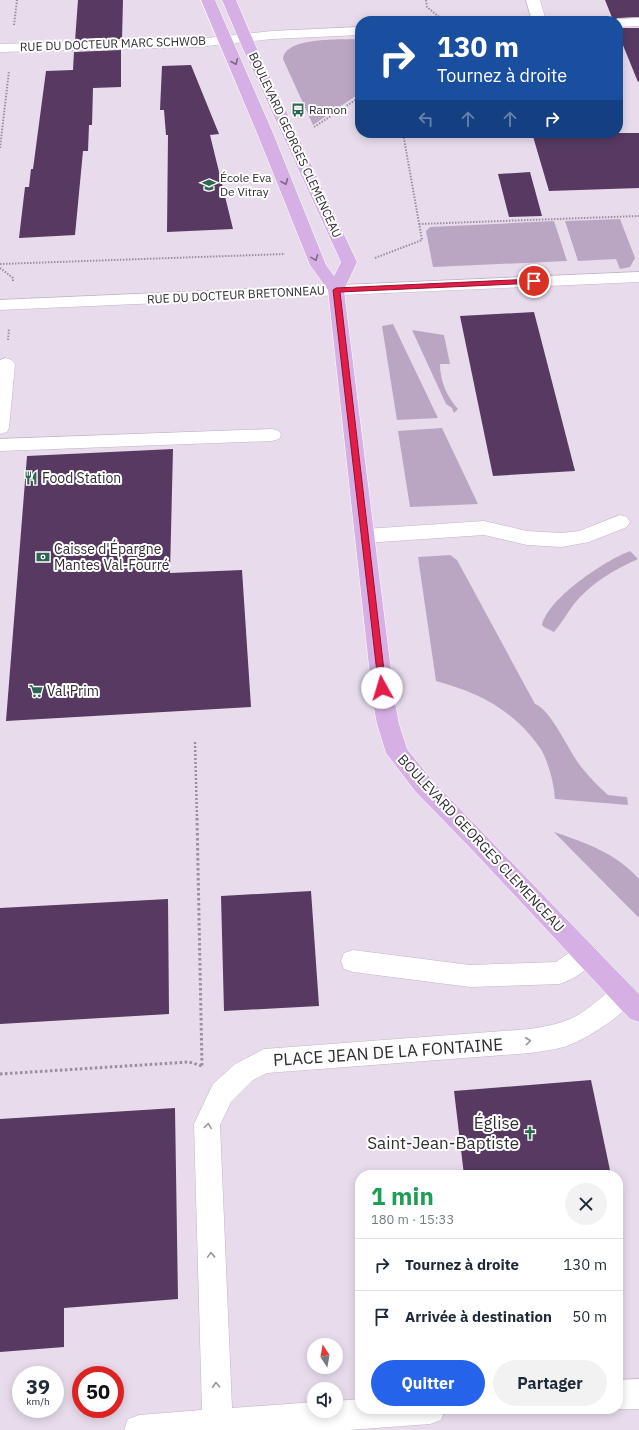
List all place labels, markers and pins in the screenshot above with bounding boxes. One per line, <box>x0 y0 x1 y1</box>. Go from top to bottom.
bus stop icon: Ramon <box>290 102 306 118</box>
place label: Ramon <box>309 102 347 117</box>
place label: École Eva De Vitray <box>220 170 272 199</box>
school or university icon: École Eva De Vitray <box>201 177 217 193</box>
pin <box>517 264 551 298</box>
place label: Food Station <box>42 469 121 487</box>
restaurant icon: Food Station <box>23 470 39 486</box>
place label: Caisse d'Épargne Mantes Val-Fourré <box>54 539 170 574</box>
bank icon: Caisse d'Épargne Mantes Val-Fourré <box>35 549 51 565</box>
place label: Val'Prim <box>47 682 99 700</box>
supermarket icon: Val'Prim <box>28 683 44 699</box>
place label: Église Saint-Jean-Baptiste <box>367 1112 519 1154</box>
church icon: Église Saint-Jean-Baptiste <box>522 1125 538 1141</box>

